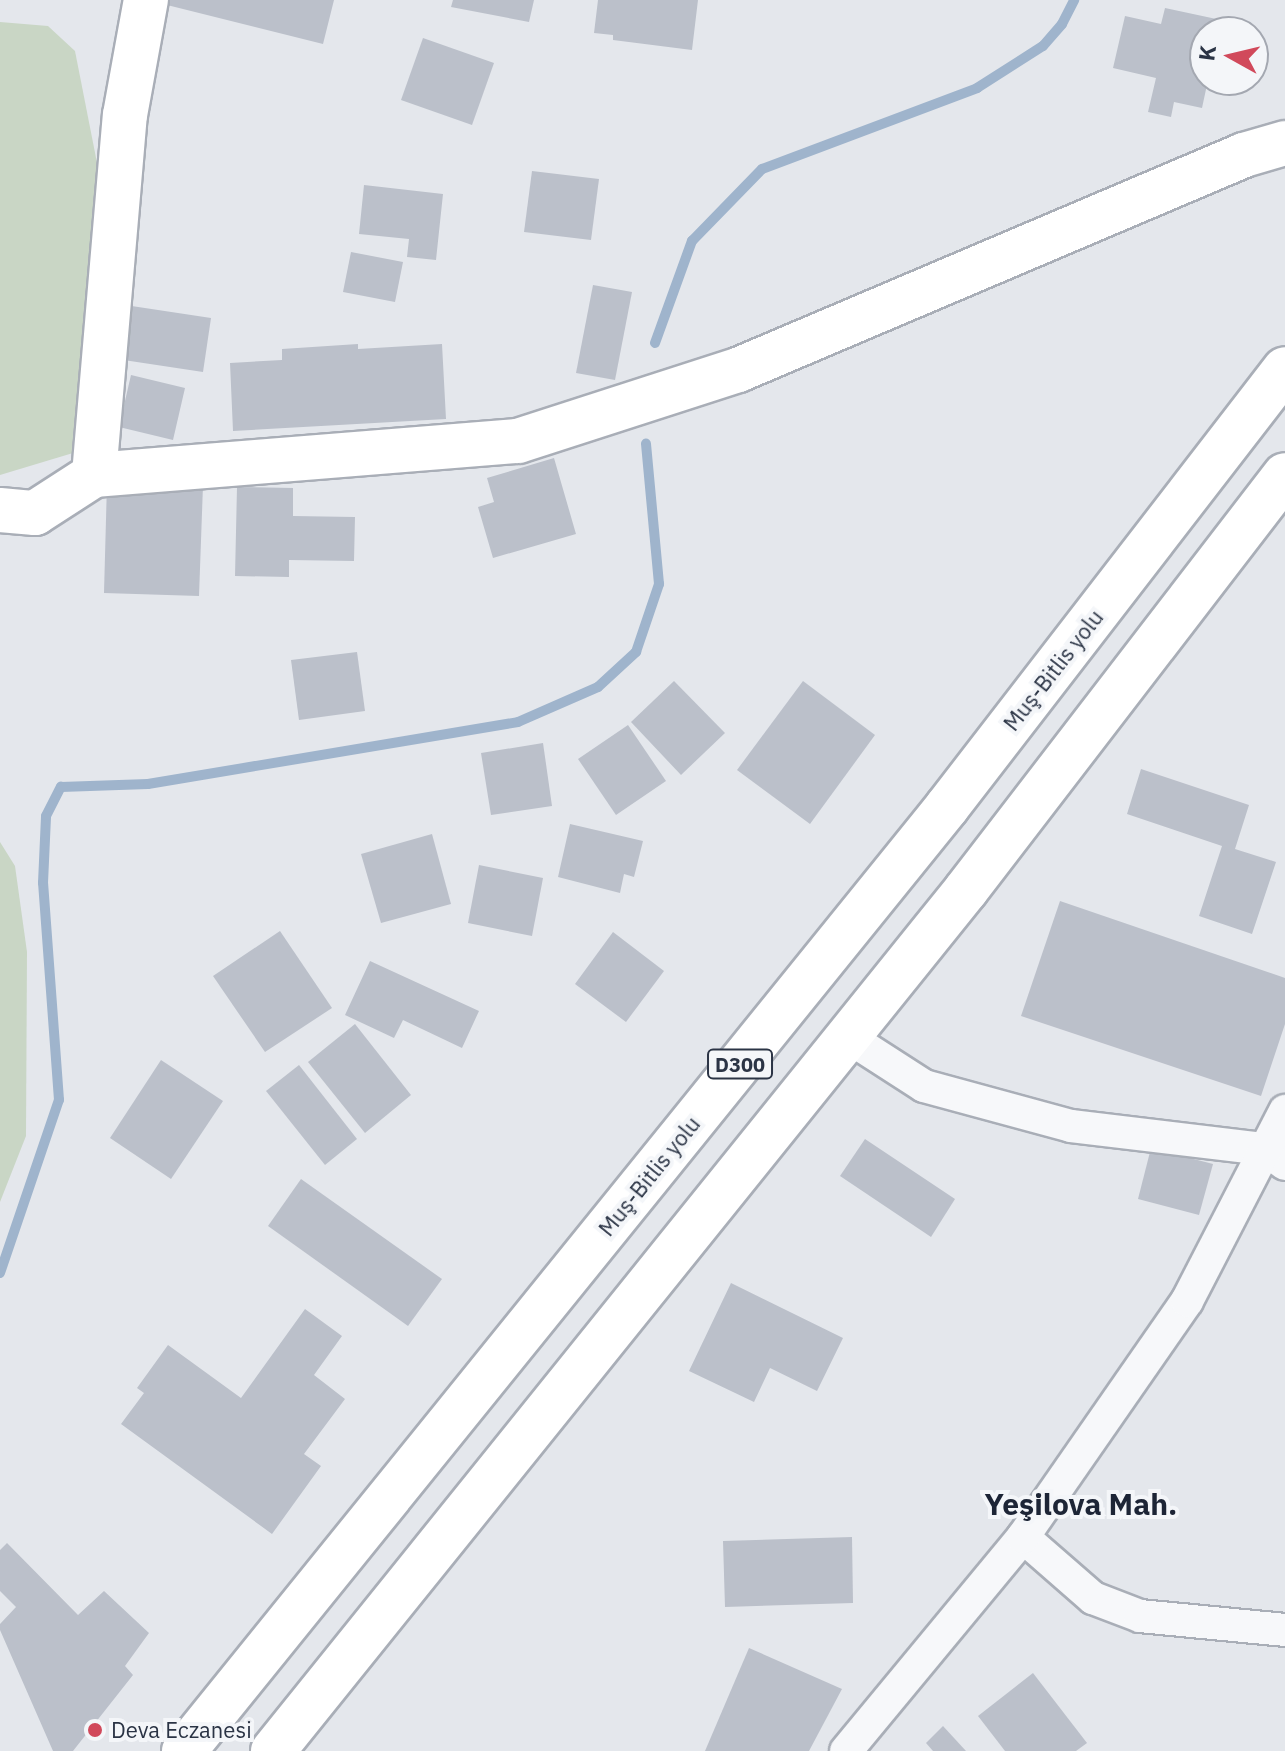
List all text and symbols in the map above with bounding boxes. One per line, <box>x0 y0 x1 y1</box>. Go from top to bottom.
north arrow <box>1189 16 1269 96</box>
text: K <box>1191 43 1222 62</box>
street label: Muş-Bitlis yolu <box>998 604 1108 736</box>
road number: D300 <box>706 1048 774 1080</box>
street label: Muş-Bitlis yolu <box>593 1111 705 1241</box>
district label: Yeşilova Mah. <box>985 1486 1177 1522</box>
place label: Deva Eczanesi <box>111 1717 252 1743</box>
marker: Deva Eczanesi <box>86 1721 104 1739</box>

